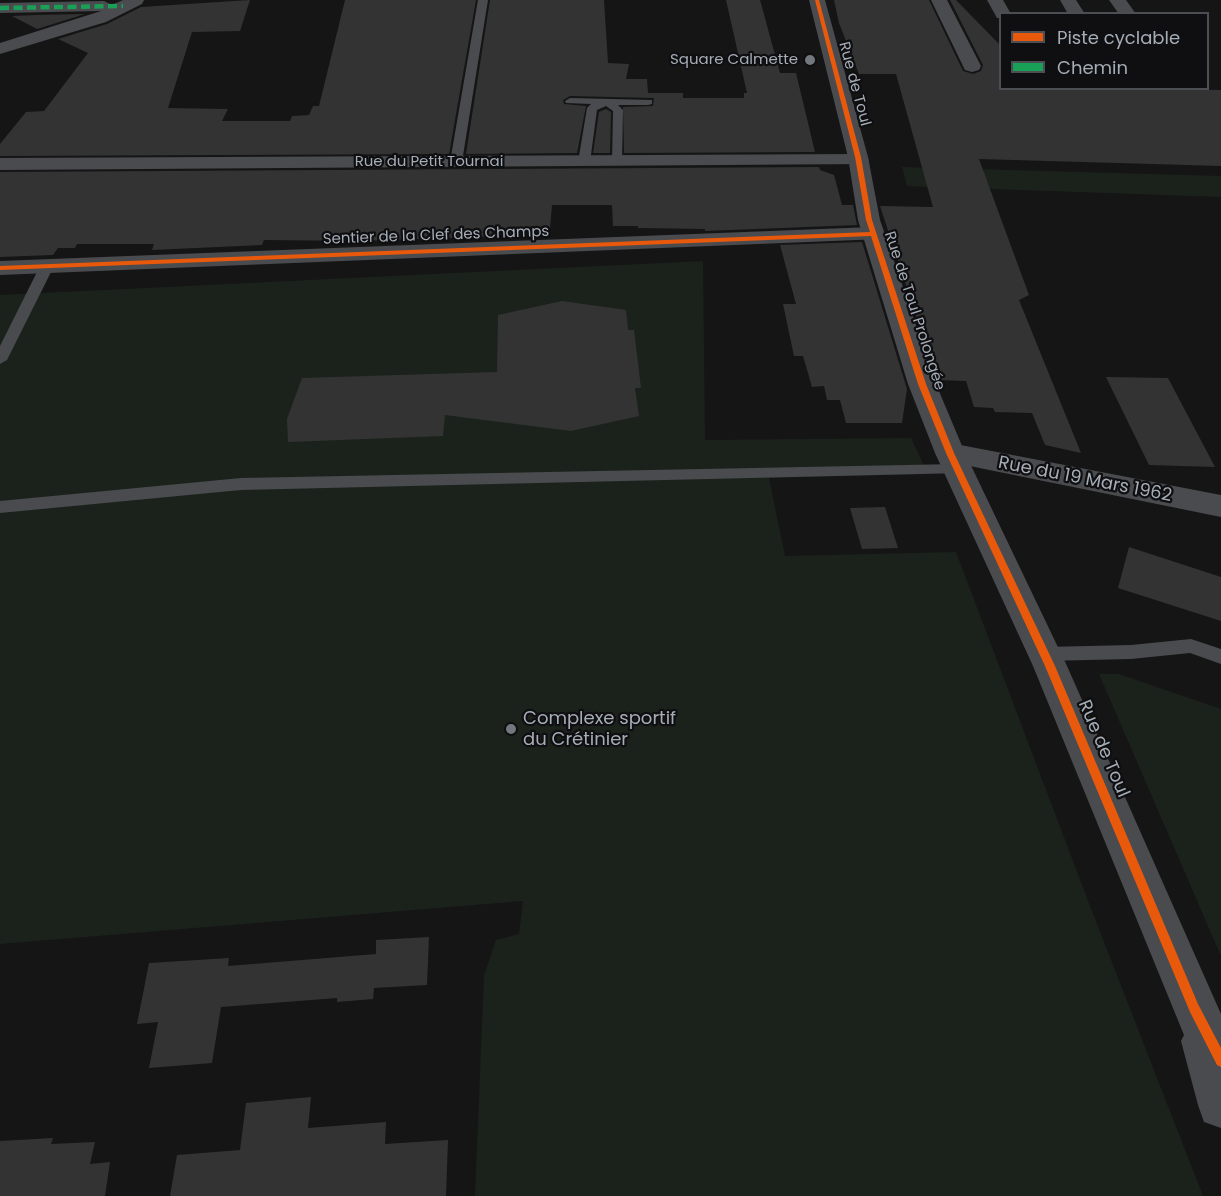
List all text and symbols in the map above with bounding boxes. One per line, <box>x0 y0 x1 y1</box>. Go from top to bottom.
legend <box>999 12 1209 90</box>
text: Piste cyclable <box>1057 25 1180 50</box>
street label: Rue de Toul <box>834 40 874 128</box>
place label: Square Calmette <box>670 51 798 69</box>
marker: Square Calmette <box>803 53 817 67</box>
text: Chemin <box>1057 55 1128 80</box>
street label: Rue du Petit Tournai <box>355 153 503 171</box>
street label: Sentier de la Clef des Champs <box>322 223 550 249</box>
street label: Rue de Toul Prolongée <box>880 229 948 393</box>
street label: Rue du 19 Mars 1962 <box>996 453 1174 507</box>
street label: Rue de Toul <box>1073 697 1133 801</box>
place label: Complexe sportif du Crétinier <box>523 708 676 750</box>
marker: Complexe sportif du Crétinier <box>504 722 518 736</box>

